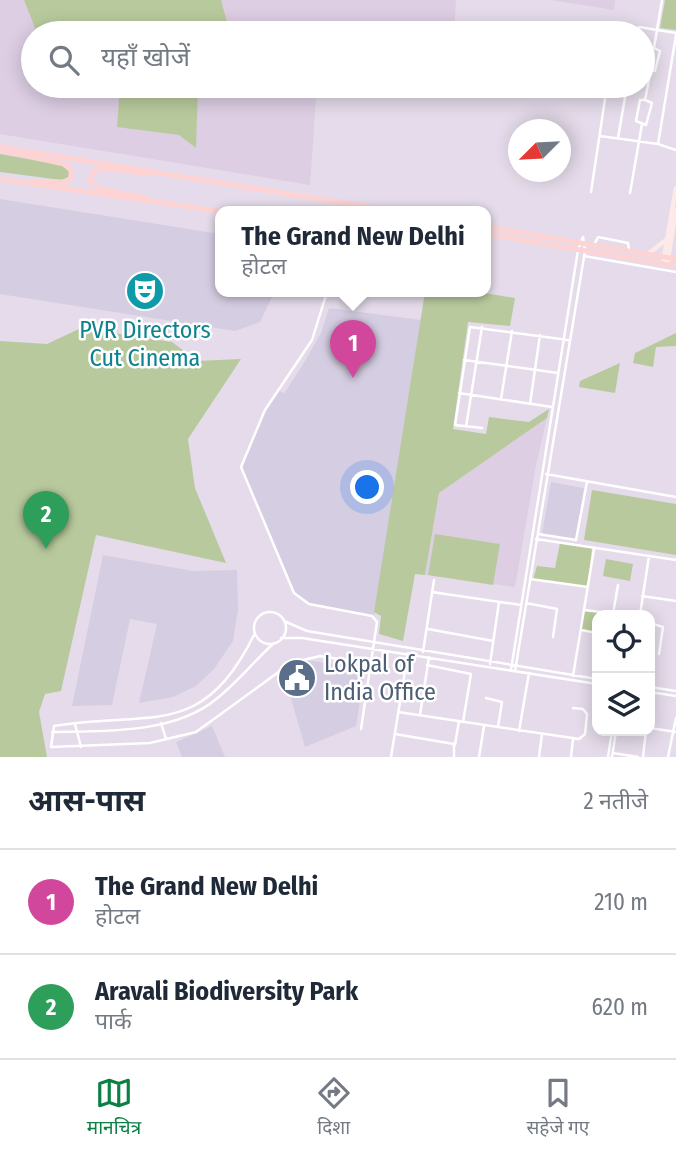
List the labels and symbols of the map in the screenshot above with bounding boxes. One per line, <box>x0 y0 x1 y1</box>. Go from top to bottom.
north arrow <box>508 119 571 182</box>
theatre icon: PVR Directors Cut Cinema <box>124 270 166 312</box>
place label: PVR Directors Cut Cinema <box>79 316 211 372</box>
pin: 1 <box>330 320 376 378</box>
your location <box>350 470 384 504</box>
pin: 2 <box>23 491 69 549</box>
place label: Lokpal of India Office <box>324 650 436 706</box>
public building icon: Lokpal of India Office <box>276 657 318 699</box>

